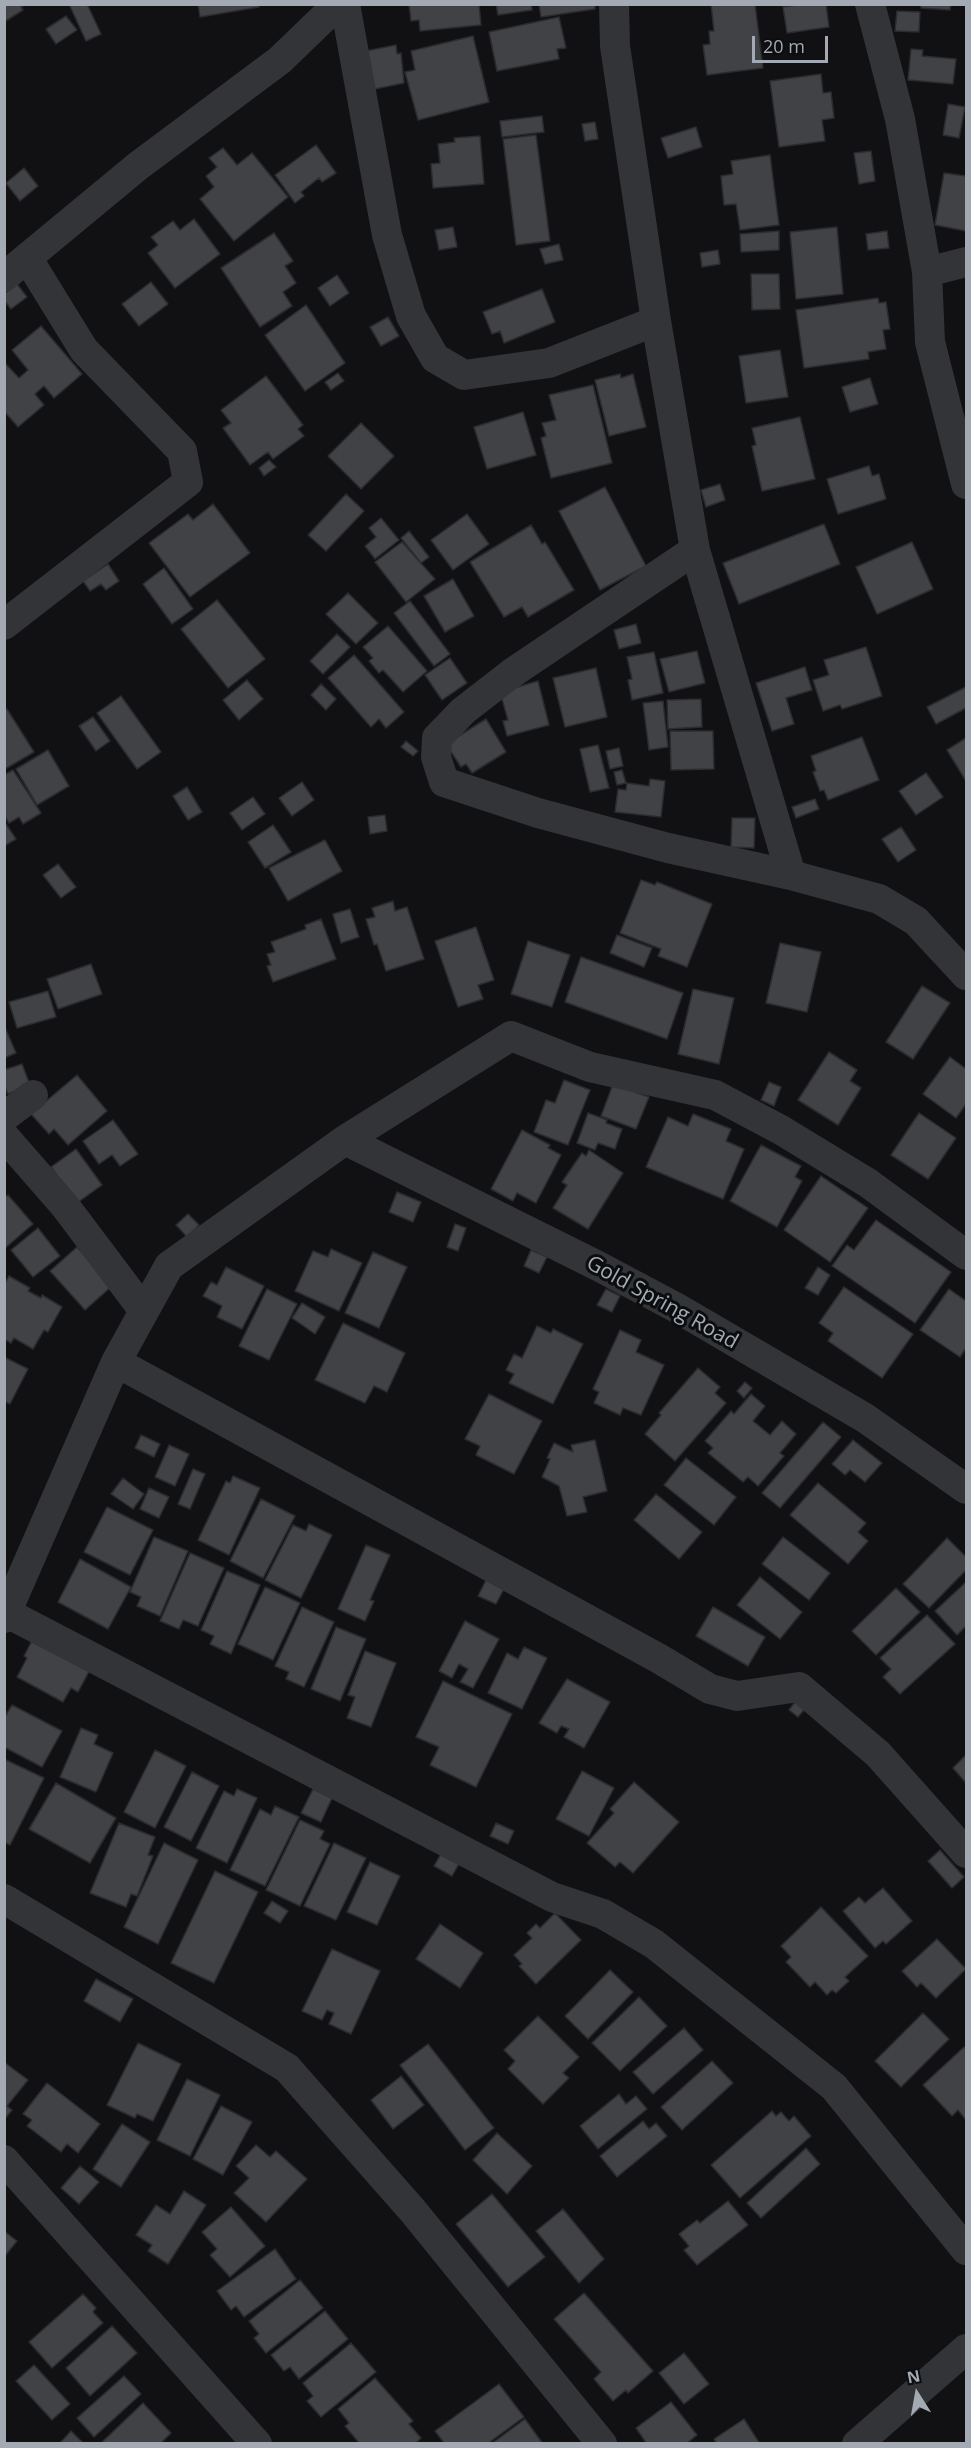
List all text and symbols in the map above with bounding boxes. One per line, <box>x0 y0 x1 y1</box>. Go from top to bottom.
scale bar <box>755 24 832 62</box>
text: 20 m <box>763 34 805 58</box>
street label: Gold Spring Road <box>582 1251 742 1355</box>
north arrow <box>887 2364 947 2424</box>
text: N <box>905 2364 922 2388</box>

